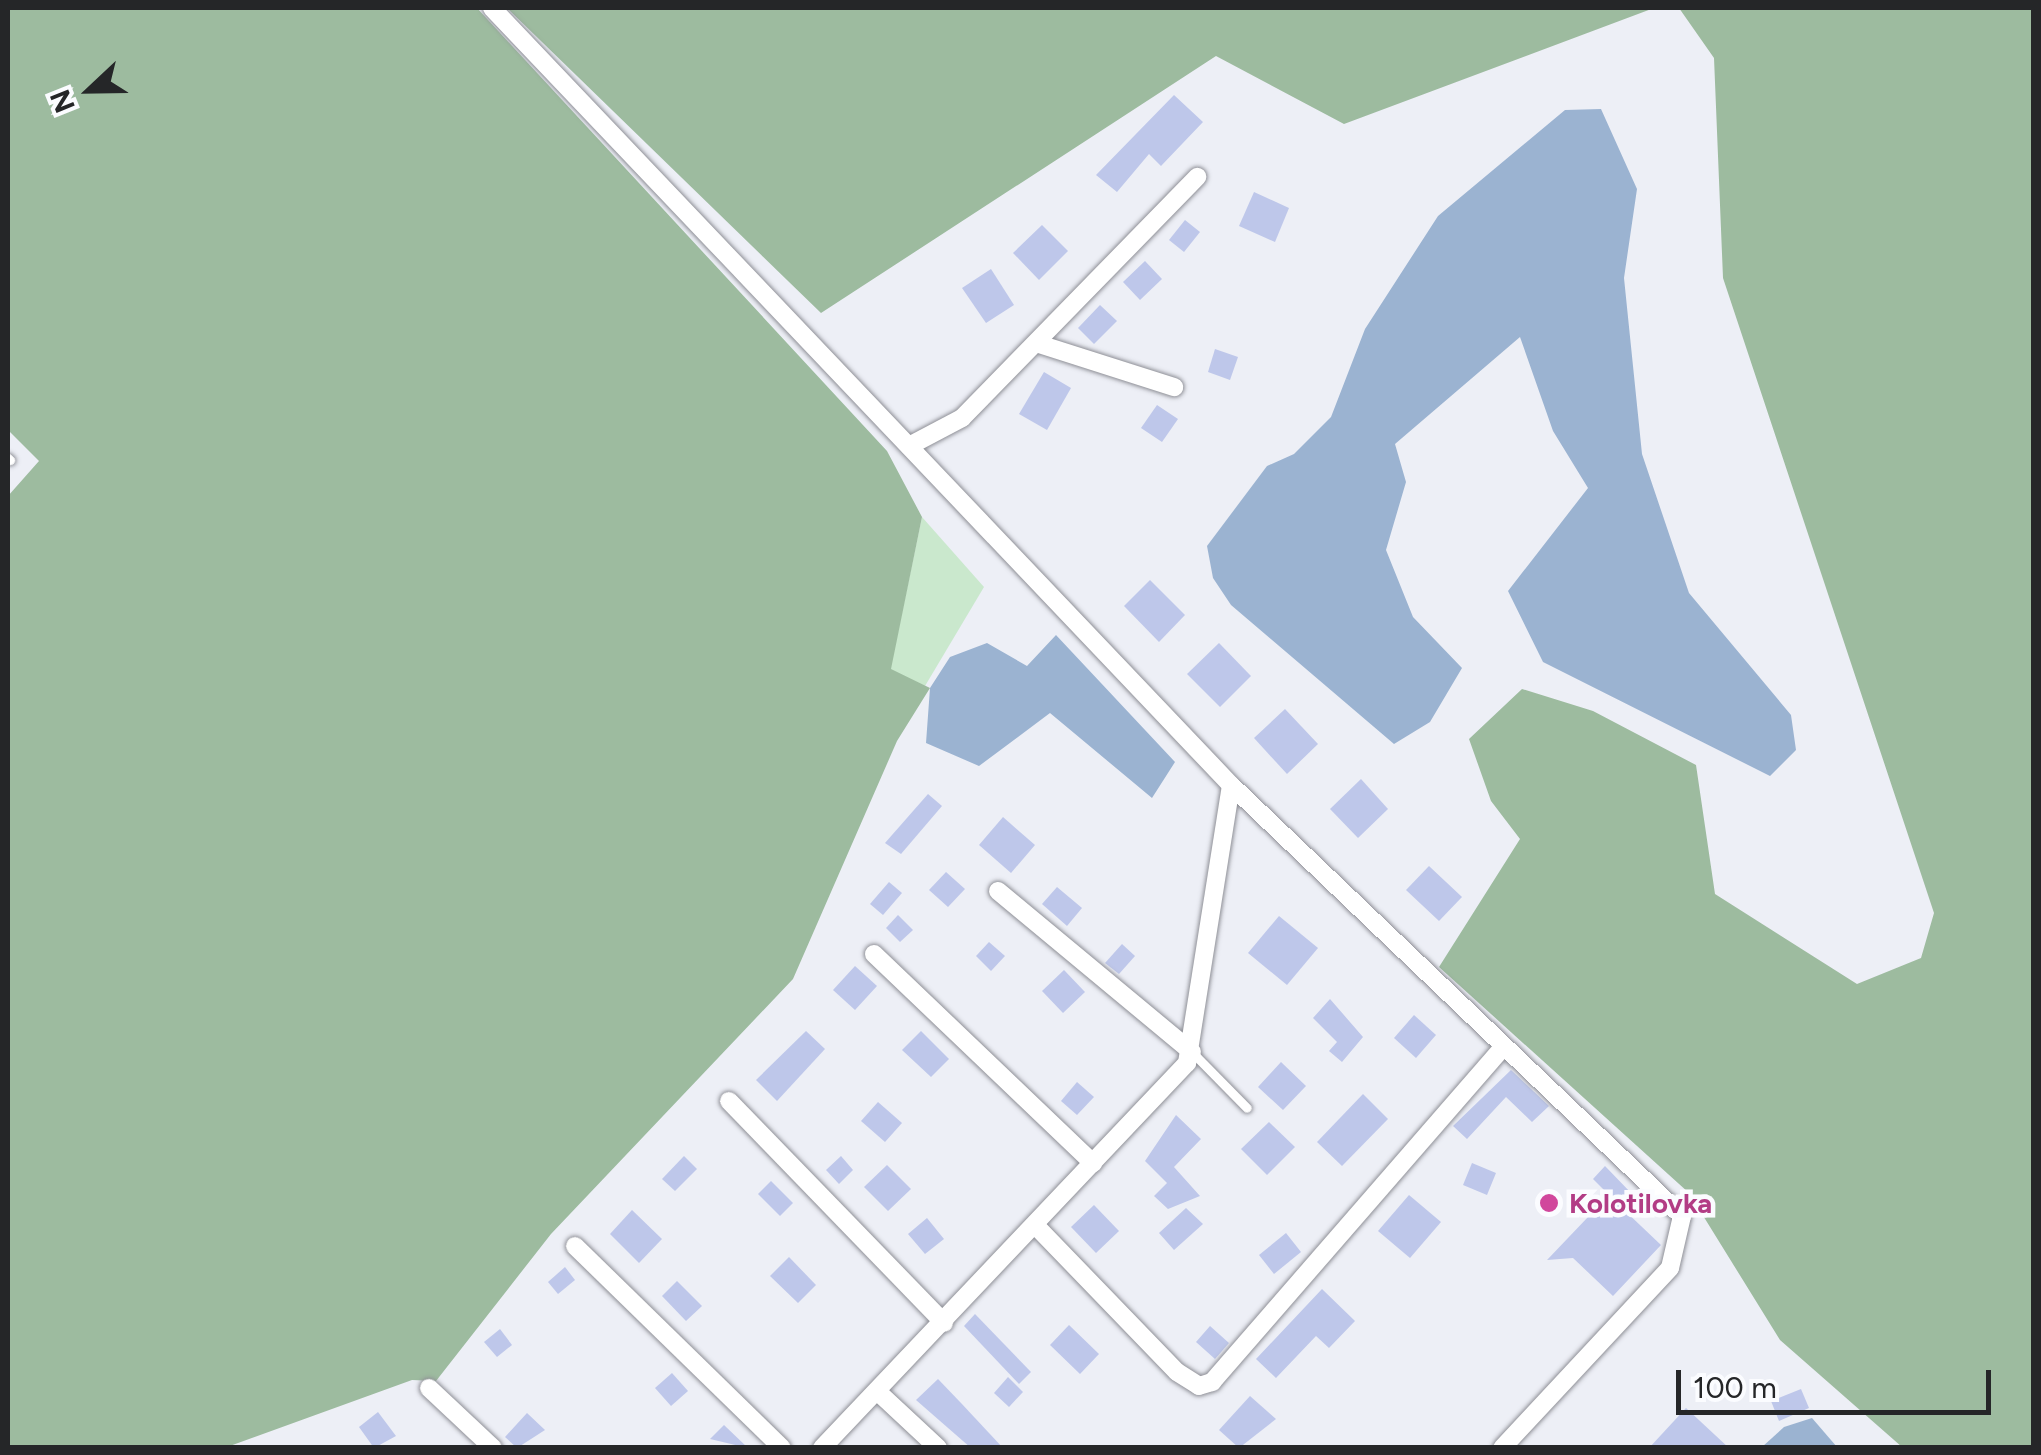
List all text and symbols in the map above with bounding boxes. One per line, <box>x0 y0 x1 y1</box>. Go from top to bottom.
north arrow <box>40 40 140 140</box>
text: N <box>42 85 82 118</box>
place label: Kolotilovka <box>1569 1186 1712 1220</box>
marker: Kolotilovka <box>1538 1192 1560 1214</box>
scale bar <box>1681 1350 1996 1412</box>
text: 100 m <box>1693 1369 1777 1406</box>

